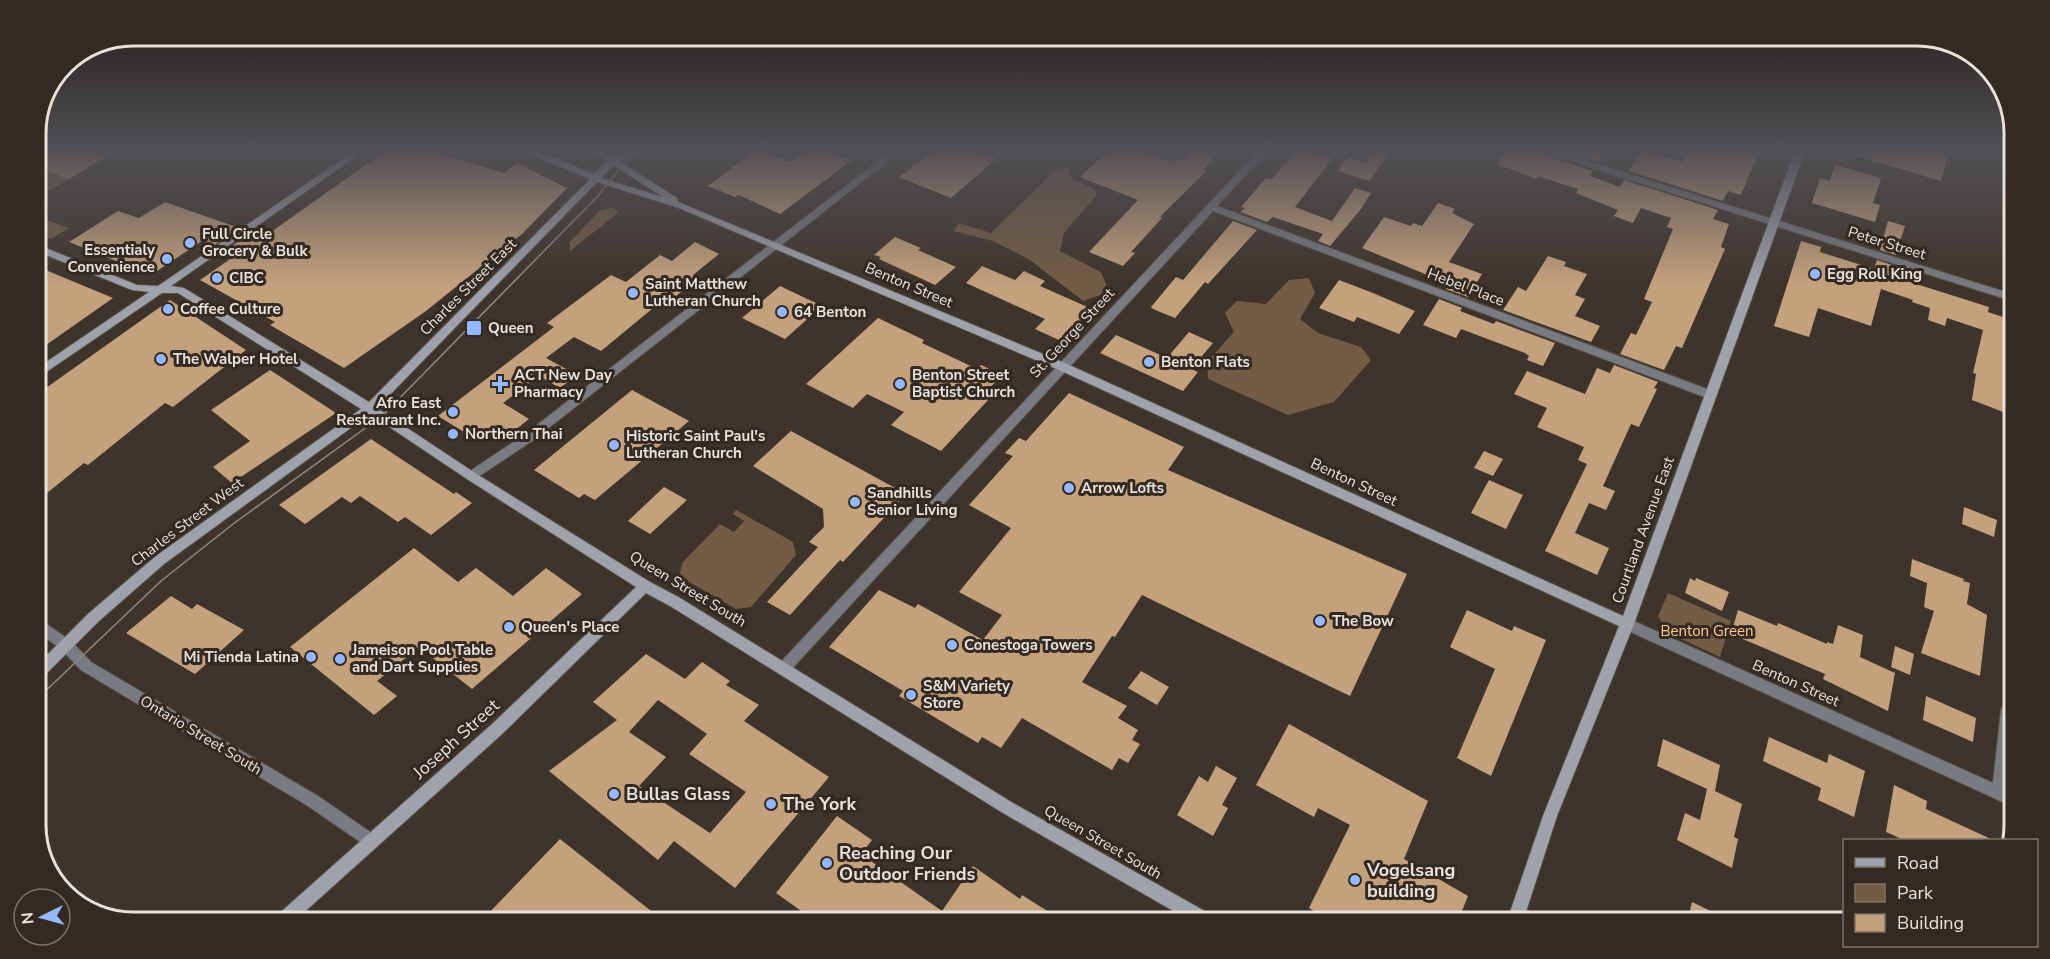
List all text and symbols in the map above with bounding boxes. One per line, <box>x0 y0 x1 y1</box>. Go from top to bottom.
street label: Peter Street <box>1846 222 1929 265</box>
place label: Full Circle Grocery & Bulk <box>202 224 309 261</box>
street label: Charles Street East <box>415 234 521 340</box>
marker: Full Circle Grocery & Bulk <box>183 236 197 250</box>
place label: Essentialy Convenience <box>68 240 155 277</box>
marker: Essentialy Convenience <box>160 252 174 266</box>
street label: Benton Street <box>862 258 957 313</box>
street label: Hebel Place <box>1425 263 1507 311</box>
place label: Egg Roll King <box>1827 264 1922 284</box>
marker: Egg Roll King <box>1808 267 1822 281</box>
place label: CIBC <box>229 268 264 288</box>
marker: CIBC <box>210 271 224 285</box>
place label: Saint Matthew Lutheran Church <box>645 274 761 311</box>
street label: St. George Street <box>1025 283 1119 382</box>
marker: Saint Matthew Lutheran Church <box>626 286 640 300</box>
place label: Coffee Culture <box>180 299 281 319</box>
marker: Coffee Culture <box>161 302 175 316</box>
place label: 64 Benton <box>794 302 866 322</box>
marker: 64 Benton <box>775 305 789 319</box>
place label: Queen <box>488 318 534 338</box>
marker: Queen <box>465 319 483 337</box>
place label: The Walper Hotel <box>173 349 298 369</box>
marker: The Walper Hotel <box>154 352 168 366</box>
place label: Benton Flats <box>1161 352 1250 372</box>
marker: Benton Flats <box>1142 355 1156 369</box>
place label: ACT New Day Pharmacy <box>514 365 612 402</box>
place label: Benton Street Baptist Church <box>912 365 1015 402</box>
marker: ACT New Day Pharmacy <box>491 375 509 393</box>
marker: Benton Street Baptist Church <box>893 377 907 391</box>
place label: Afro East Restaurant Inc. <box>336 393 441 430</box>
marker: Afro East Restaurant Inc. <box>446 405 460 419</box>
place label: Northern Thai <box>465 424 563 444</box>
place label: Historic Saint Paul's Lutheran Church <box>626 426 765 463</box>
marker: Northern Thai <box>446 427 460 441</box>
marker: Historic Saint Paul's Lutheran Church <box>607 438 621 452</box>
street label: Benton Street <box>1307 453 1401 511</box>
street label: Courtland Avenue East <box>1607 453 1679 606</box>
street label: Charles Street West <box>127 473 248 571</box>
place label: Arrow Lofts <box>1081 478 1164 498</box>
marker: Arrow Lofts <box>1062 481 1076 495</box>
place label: Sandhills Senior Living <box>867 483 958 520</box>
marker: Sandhills Senior Living <box>848 495 862 509</box>
street label: Queen Street South <box>626 546 750 632</box>
place label: The Bow <box>1332 611 1394 631</box>
marker: The Bow <box>1313 614 1327 628</box>
place label: Queen's Place <box>521 617 619 637</box>
marker: Queen's Place <box>502 620 516 634</box>
park label: Benton Green <box>1660 621 1754 641</box>
place label: Conestoga Towers <box>964 635 1093 655</box>
marker: Conestoga Towers <box>945 638 959 652</box>
place label: Jameison Pool Table and Dart Supplies <box>351 640 493 677</box>
place label: Mi Tienda Latina <box>184 647 299 667</box>
marker: Mi Tienda Latina <box>304 650 318 664</box>
marker: Jameison Pool Table and Dart Supplies <box>333 652 347 666</box>
street label: Benton Street <box>1749 655 1843 711</box>
place label: S&M Variety Store <box>923 676 1010 713</box>
marker: S&M Variety Store <box>904 688 918 702</box>
street label: Ontario Street South <box>136 691 266 779</box>
street label: Joseph Street <box>407 693 505 785</box>
place label: Bullas Glass <box>626 782 730 806</box>
marker: Bullas Glass <box>607 787 621 801</box>
place label: The York <box>783 792 856 816</box>
marker: The York <box>764 797 778 811</box>
street label: Queen Street South <box>1040 800 1166 884</box>
legend <box>1843 839 2038 947</box>
place label: Reaching Our Outdoor Friends <box>839 841 975 886</box>
text: Road <box>1897 851 1939 875</box>
marker: Reaching Our Outdoor Friends <box>820 856 834 870</box>
place label: Vogelsang building <box>1366 858 1455 903</box>
marker: Vogelsang building <box>1348 873 1362 887</box>
text: Park <box>1897 881 1934 905</box>
north arrow <box>12 887 72 947</box>
text: N <box>17 911 40 925</box>
text: Building <box>1897 911 1964 935</box>

